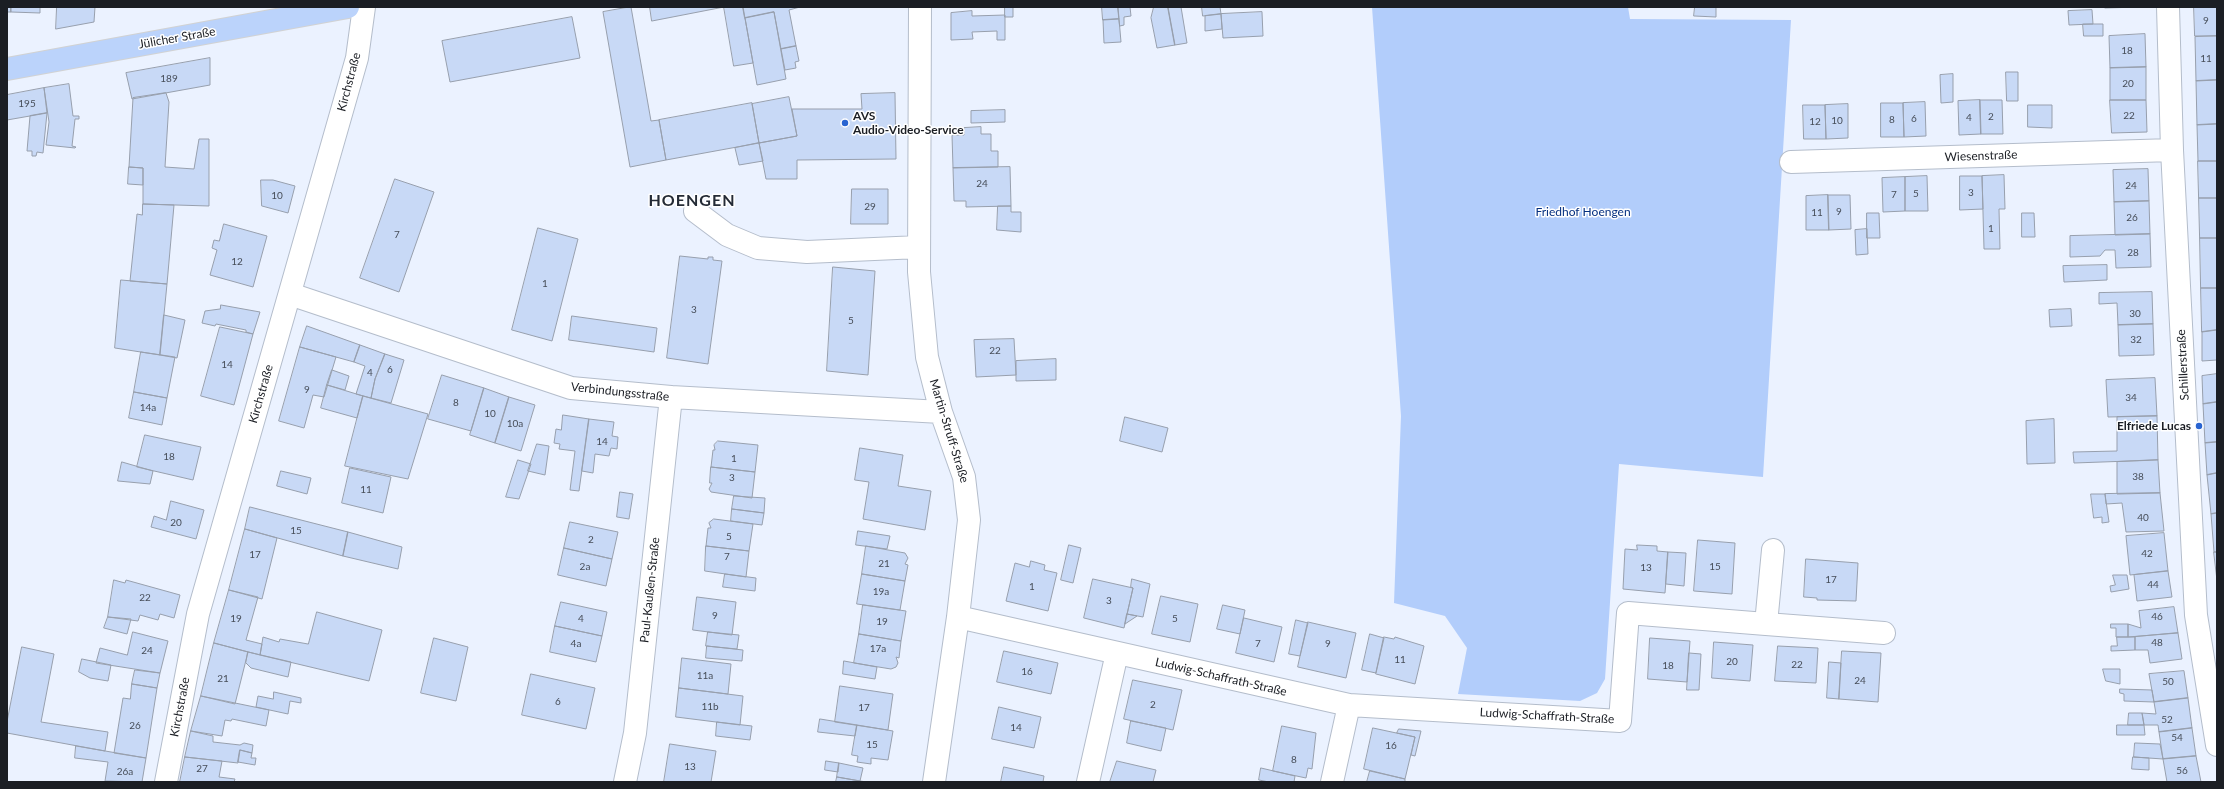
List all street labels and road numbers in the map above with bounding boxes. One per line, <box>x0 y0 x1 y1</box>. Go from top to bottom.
street label: Jülicher Straße <box>138 24 216 52</box>
street label: Kirchstraße <box>334 51 364 113</box>
street label: Wiesenstraße <box>1944 148 2018 164</box>
street label: Schillerstraße <box>2174 329 2192 401</box>
street label: Kirchstraße <box>246 363 276 425</box>
street label: Martin-Struff-Straße <box>926 377 972 485</box>
street label: Verbindungsstraße <box>570 380 670 404</box>
street label: Paul-Kaußen-Straße <box>637 537 663 643</box>
street label: Ludwig-Schaffrath-Straße <box>1154 655 1288 699</box>
street label: Kirchstraße <box>167 676 193 738</box>
street label: Ludwig-Schaffrath-Straße <box>1479 705 1615 727</box>

